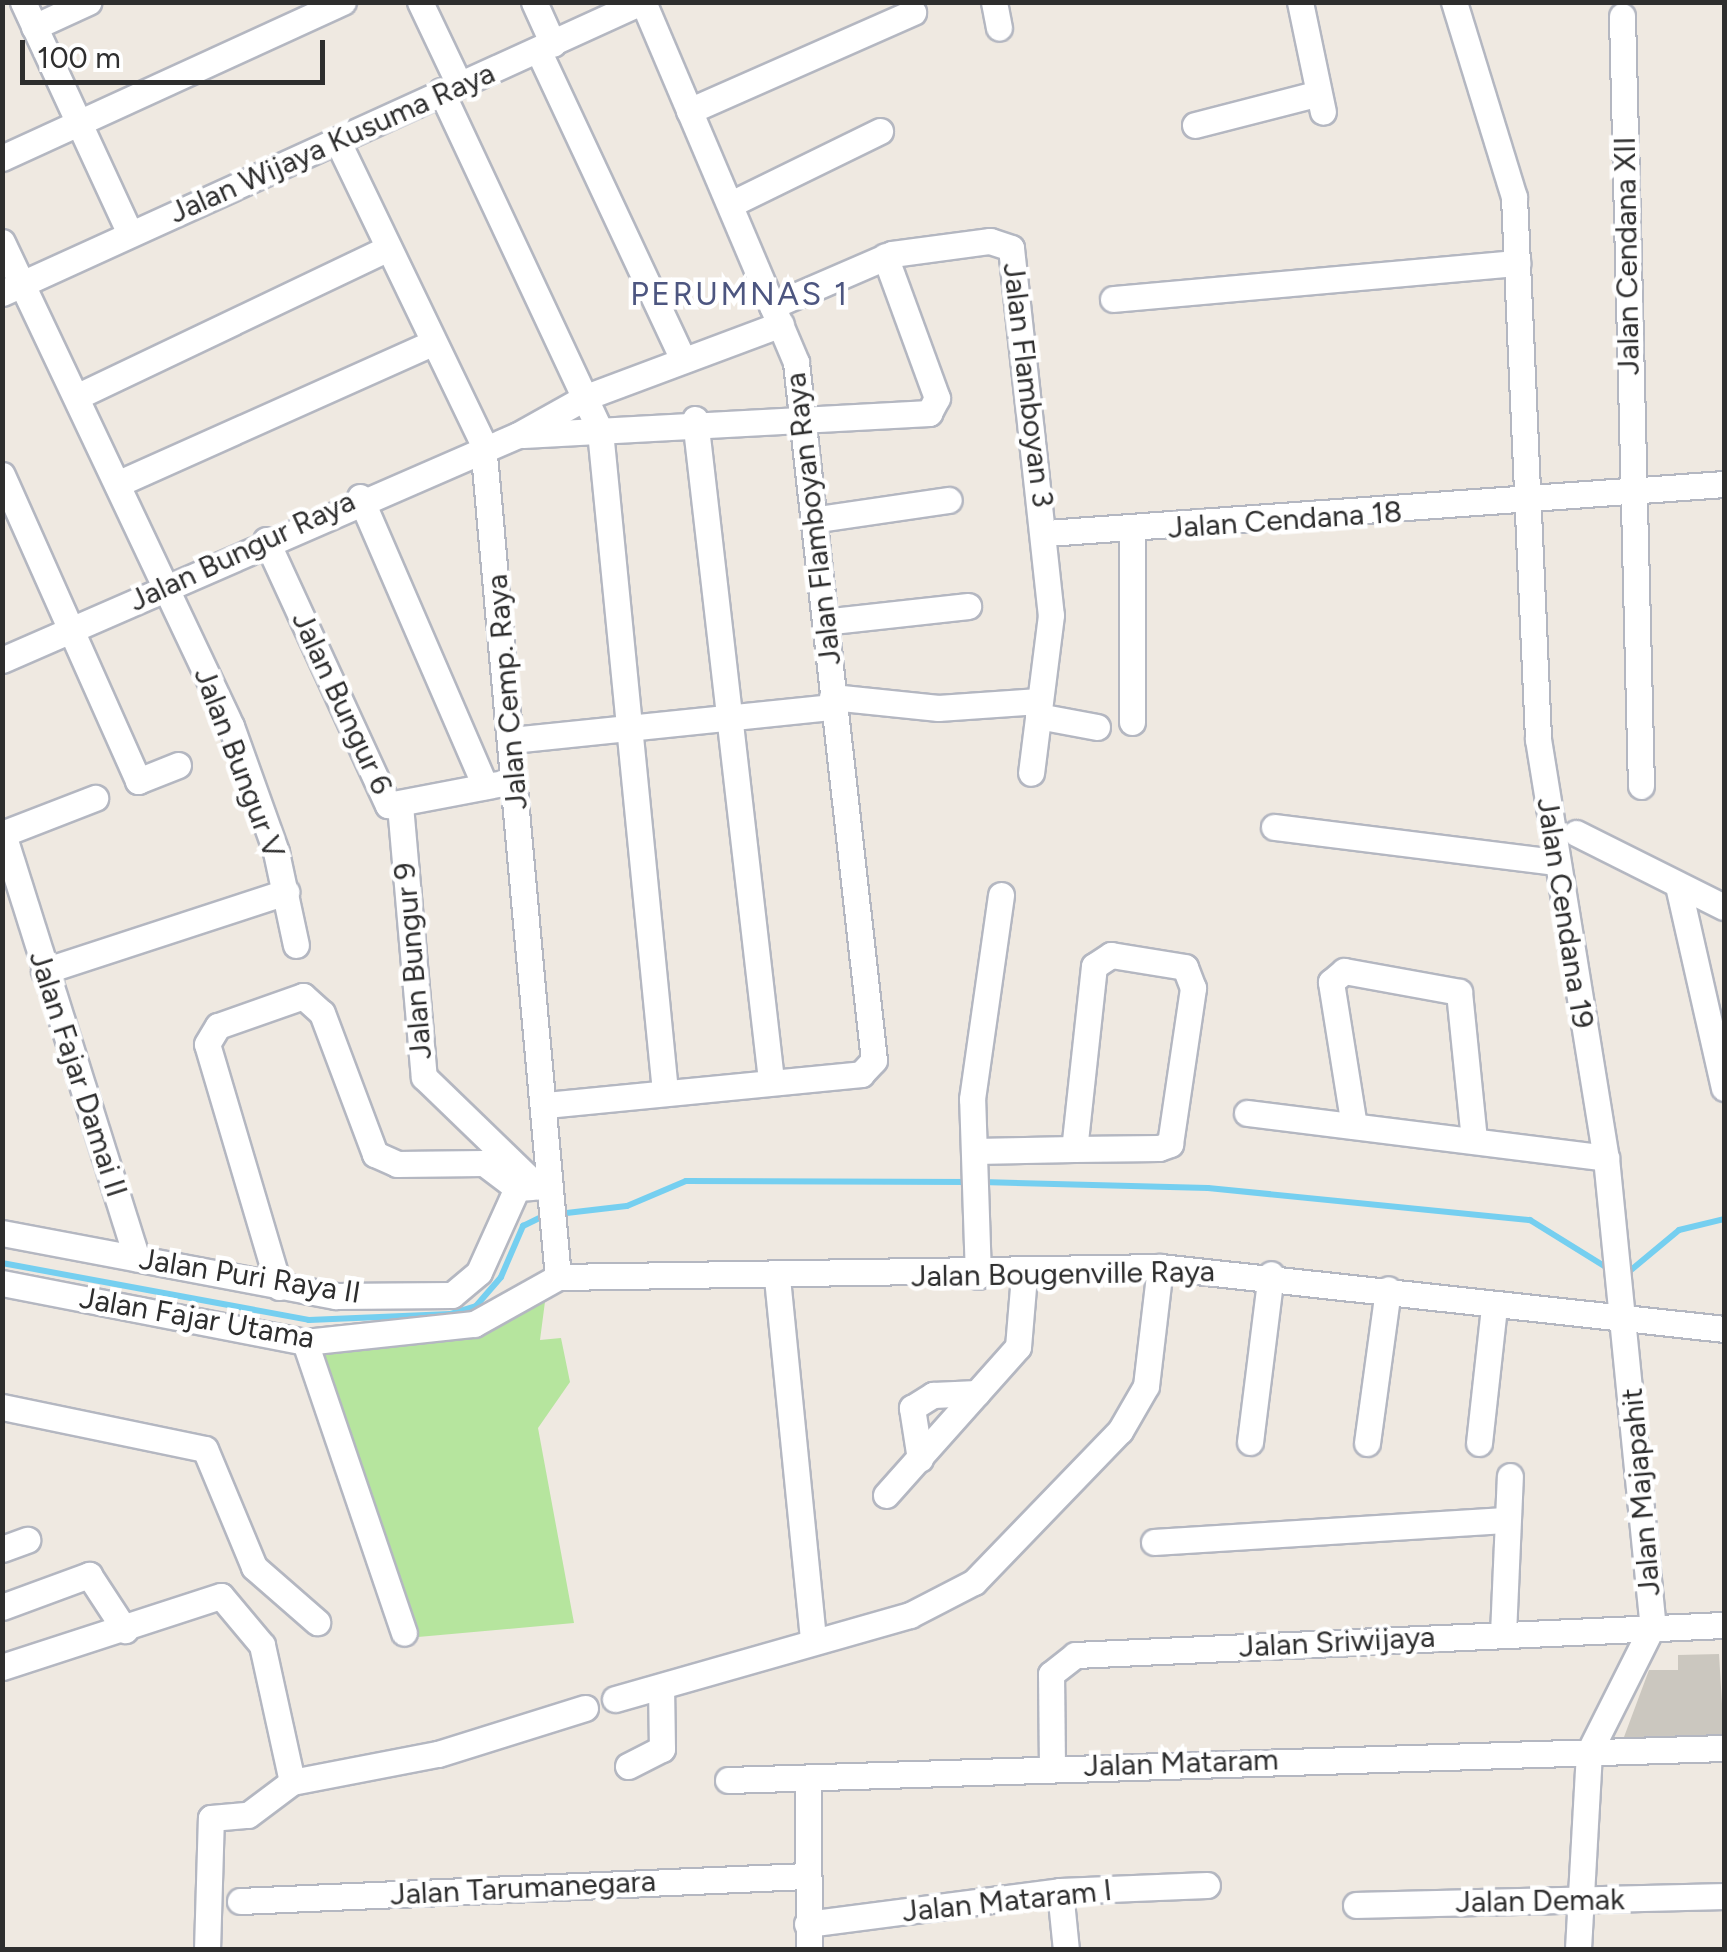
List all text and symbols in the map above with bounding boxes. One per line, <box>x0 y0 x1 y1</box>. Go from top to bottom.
scale bar <box>25 20 330 82</box>
text: 100 m <box>37 39 121 76</box>
street label: Jalan Wijaya Kusuma Raya <box>164 55 500 231</box>
street label: Jalan Cendana XII <box>1607 136 1647 376</box>
street label: Jalan Flamboyan 3 <box>995 261 1061 509</box>
district label: PERUMNAS 1 <box>630 275 850 313</box>
street label: Jalan Flamboyan Raya <box>777 371 849 667</box>
street label: Jalan Bungur Raya <box>123 483 361 619</box>
street label: Jalan Cendana 18 <box>1167 494 1403 546</box>
street label: Jalan Cemp. Raya <box>479 573 535 811</box>
street label: Jalan Bungur 6 <box>284 606 400 800</box>
street label: Jalan Bungur V <box>186 663 292 863</box>
street label: Jalan Cendana 19 <box>1529 795 1601 1031</box>
street label: Jalan Bungur 9 <box>386 861 440 1061</box>
street label: Jalan Fajar Damai II <box>21 946 135 1202</box>
street label: Jalan Puri Raya II <box>137 1241 363 1311</box>
street label: Jalan Bougenville Raya <box>911 1253 1215 1295</box>
street label: Jalan Fajar Utama <box>77 1280 317 1356</box>
street label: Jalan Majapahit <box>1614 1386 1668 1598</box>
street label: Jalan Sriwijaya <box>1238 1619 1436 1665</box>
street label: Jalan Mataram <box>1083 1742 1279 1784</box>
street label: Jalan Tarumanegara <box>389 1863 657 1913</box>
street label: Jalan Mataram I <box>900 1872 1114 1930</box>
street label: Jalan Demak <box>1455 1882 1625 1920</box>

